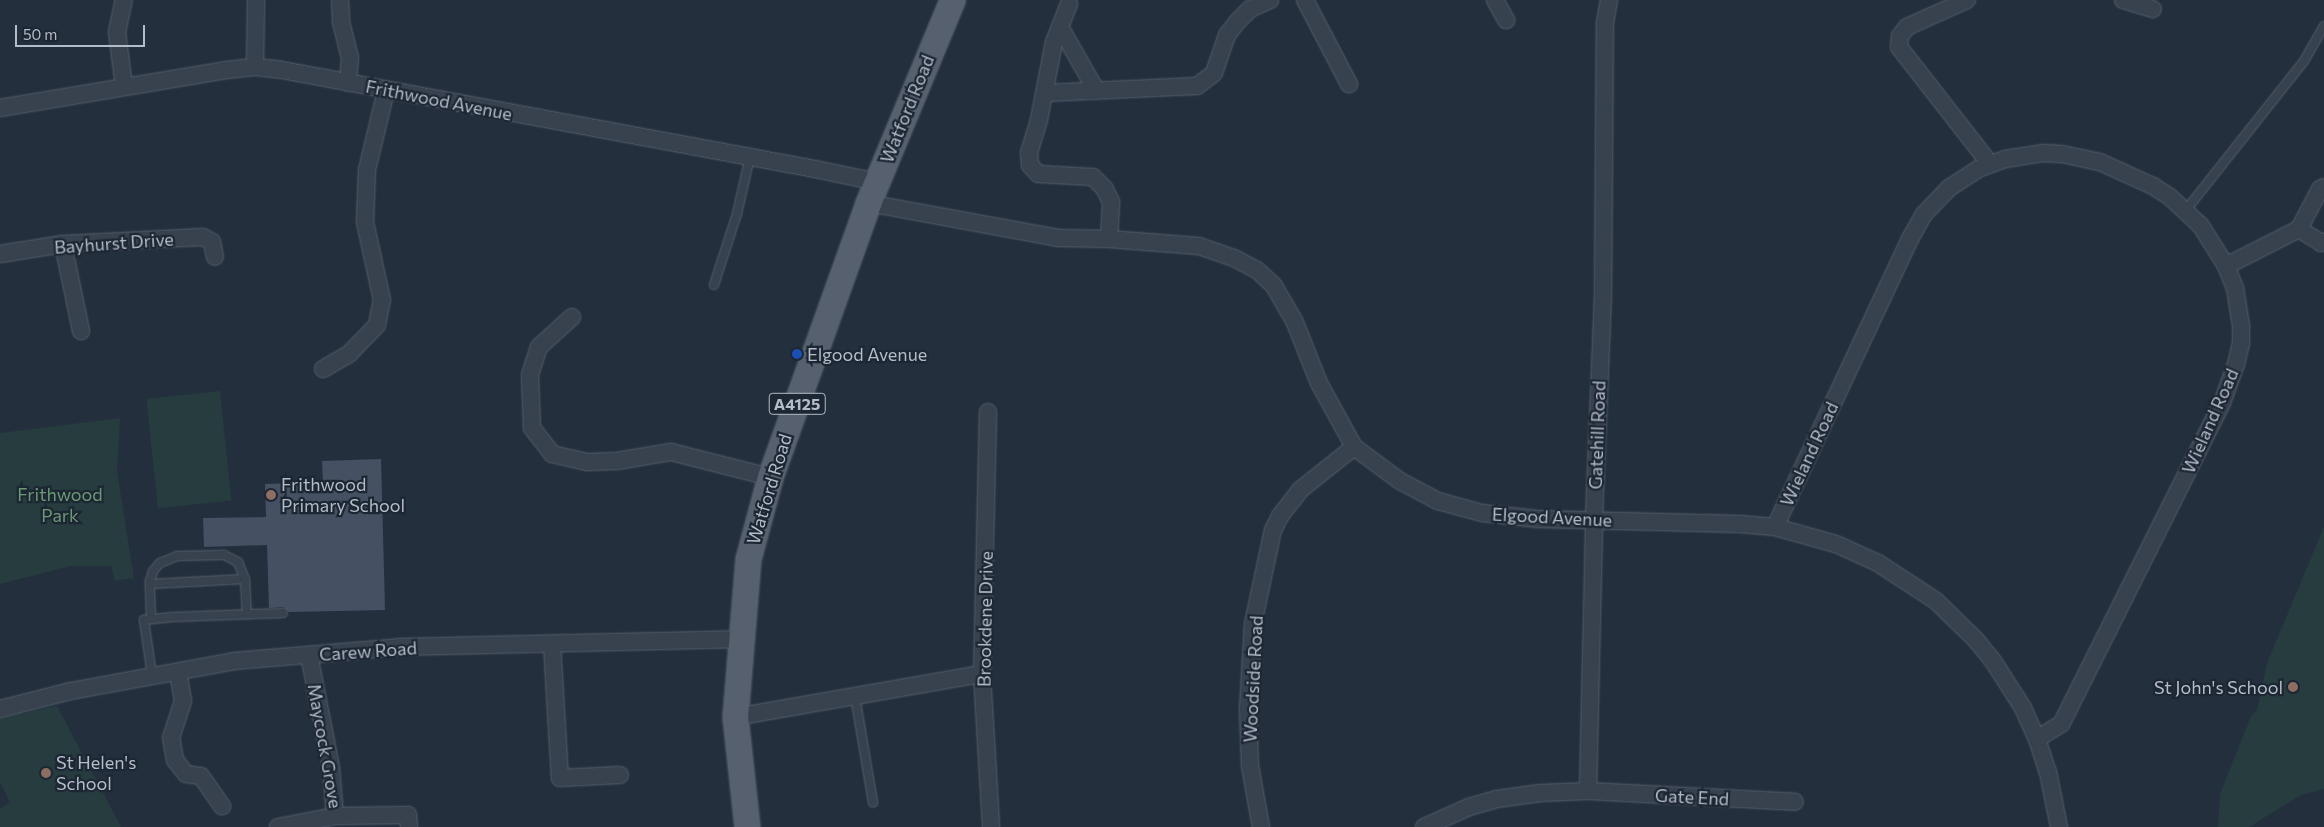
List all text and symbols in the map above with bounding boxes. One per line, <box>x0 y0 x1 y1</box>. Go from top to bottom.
scale bar <box>18 15 148 47</box>
text: 50 m <box>23 25 57 43</box>
street label: Watford Road <box>876 52 938 166</box>
street label: Frithwood Avenue <box>364 75 514 125</box>
street label: Bayhurst Drive <box>53 228 175 258</box>
place label: Elgood Avenue <box>807 343 927 365</box>
marker: Elgood Avenue <box>791 348 803 360</box>
street label: Wieland Road <box>2177 365 2243 477</box>
street label: Gatehill Road <box>1584 380 1610 490</box>
road number: A4125 <box>768 390 826 418</box>
street label: Wieland Road <box>1775 398 1843 510</box>
street label: Watford Road <box>742 431 796 547</box>
place label: Frithwood Primary School <box>281 474 405 516</box>
park label: Frithwood Park <box>17 484 103 526</box>
marker: Frithwood Primary School <box>265 489 277 501</box>
street label: Elgood Avenue <box>1491 503 1613 531</box>
street label: Brookdene Drive <box>973 551 997 687</box>
street label: Woodside Road <box>1239 615 1267 743</box>
street label: Carew Road <box>318 637 418 665</box>
place label: St John's School <box>2154 676 2283 698</box>
marker: St John's School <box>2287 681 2299 693</box>
street label: Maycock Grove <box>303 682 347 810</box>
place label: St Helen's School <box>56 752 136 794</box>
marker: St Helen's School <box>40 767 52 779</box>
street label: Gate End <box>1654 784 1730 810</box>

